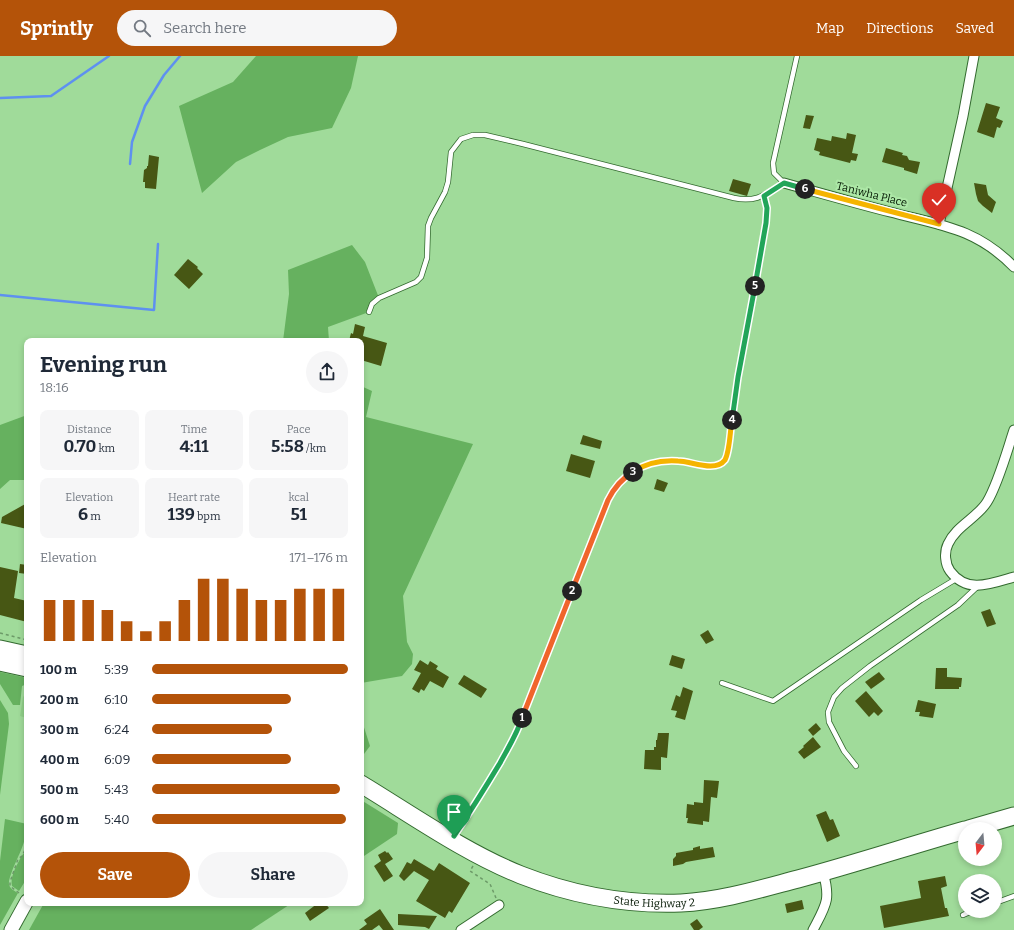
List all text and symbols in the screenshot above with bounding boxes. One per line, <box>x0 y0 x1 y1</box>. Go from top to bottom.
search box <box>117 10 397 46</box>
text: Sprintly <box>20 17 93 40</box>
icon: search <box>131 17 153 39</box>
text: Search here <box>163 19 246 37</box>
text: Map <box>816 20 844 37</box>
text: Directions <box>866 20 934 37</box>
text: Saved <box>956 20 994 37</box>
pin: 6 <box>795 179 815 199</box>
street label: Taniwha Place <box>835 179 909 210</box>
text: 6 <box>802 182 808 195</box>
pin <box>922 183 956 224</box>
icon: check <box>928 189 950 211</box>
pin: 5 <box>745 276 765 296</box>
text: 5 <box>752 279 758 292</box>
text: Evening run <box>40 351 167 378</box>
button: share <box>306 351 348 393</box>
text: 18:16 <box>40 380 69 395</box>
pin: 4 <box>722 410 742 430</box>
text: 4 <box>729 413 735 426</box>
text: Distance <box>67 423 112 436</box>
text: Time <box>181 423 207 436</box>
text: Pace <box>287 423 311 436</box>
text: 0.70 <box>64 436 96 457</box>
text: 4:11 <box>179 436 209 457</box>
text: 5:58 <box>271 436 304 457</box>
text: km <box>96 442 115 455</box>
text: /km <box>304 442 326 455</box>
pin: 3 <box>623 462 643 482</box>
text: 3 <box>630 465 636 478</box>
text: Elevation <box>65 491 113 504</box>
text: Heart rate <box>168 491 220 504</box>
text: kcal <box>288 491 309 504</box>
text: 6 <box>78 504 88 525</box>
text: 139 <box>168 504 195 525</box>
text: 51 <box>290 504 307 525</box>
text: m <box>88 510 101 523</box>
text: bpm <box>195 510 220 523</box>
text: Elevation <box>40 550 97 565</box>
text: 171–176 m <box>289 550 348 565</box>
pin: 2 <box>562 581 582 601</box>
text: 2 <box>569 584 575 597</box>
text: 100 m <box>40 662 77 677</box>
text: 5:39 <box>104 662 129 677</box>
text: 200 m <box>40 692 79 707</box>
text: 6:10 <box>104 692 128 707</box>
pin: 1 <box>512 708 532 728</box>
text: 1 <box>520 711 524 724</box>
text: 300 m <box>40 722 79 737</box>
text: 6:24 <box>104 722 129 737</box>
text: 400 m <box>40 752 79 767</box>
text: 6:09 <box>104 752 130 767</box>
text: 500 m <box>40 782 78 797</box>
text: 5:43 <box>104 782 129 797</box>
pin <box>437 795 471 836</box>
icon: arrive <box>443 801 465 823</box>
text: 600 m <box>40 812 79 827</box>
text: 5:40 <box>104 812 130 827</box>
north arrow <box>958 822 1002 866</box>
map controls <box>958 822 1002 918</box>
button: Save <box>40 852 190 898</box>
button: Share <box>198 852 348 898</box>
button: layers <box>958 874 1002 918</box>
street label: State Highway 2 <box>613 894 695 910</box>

